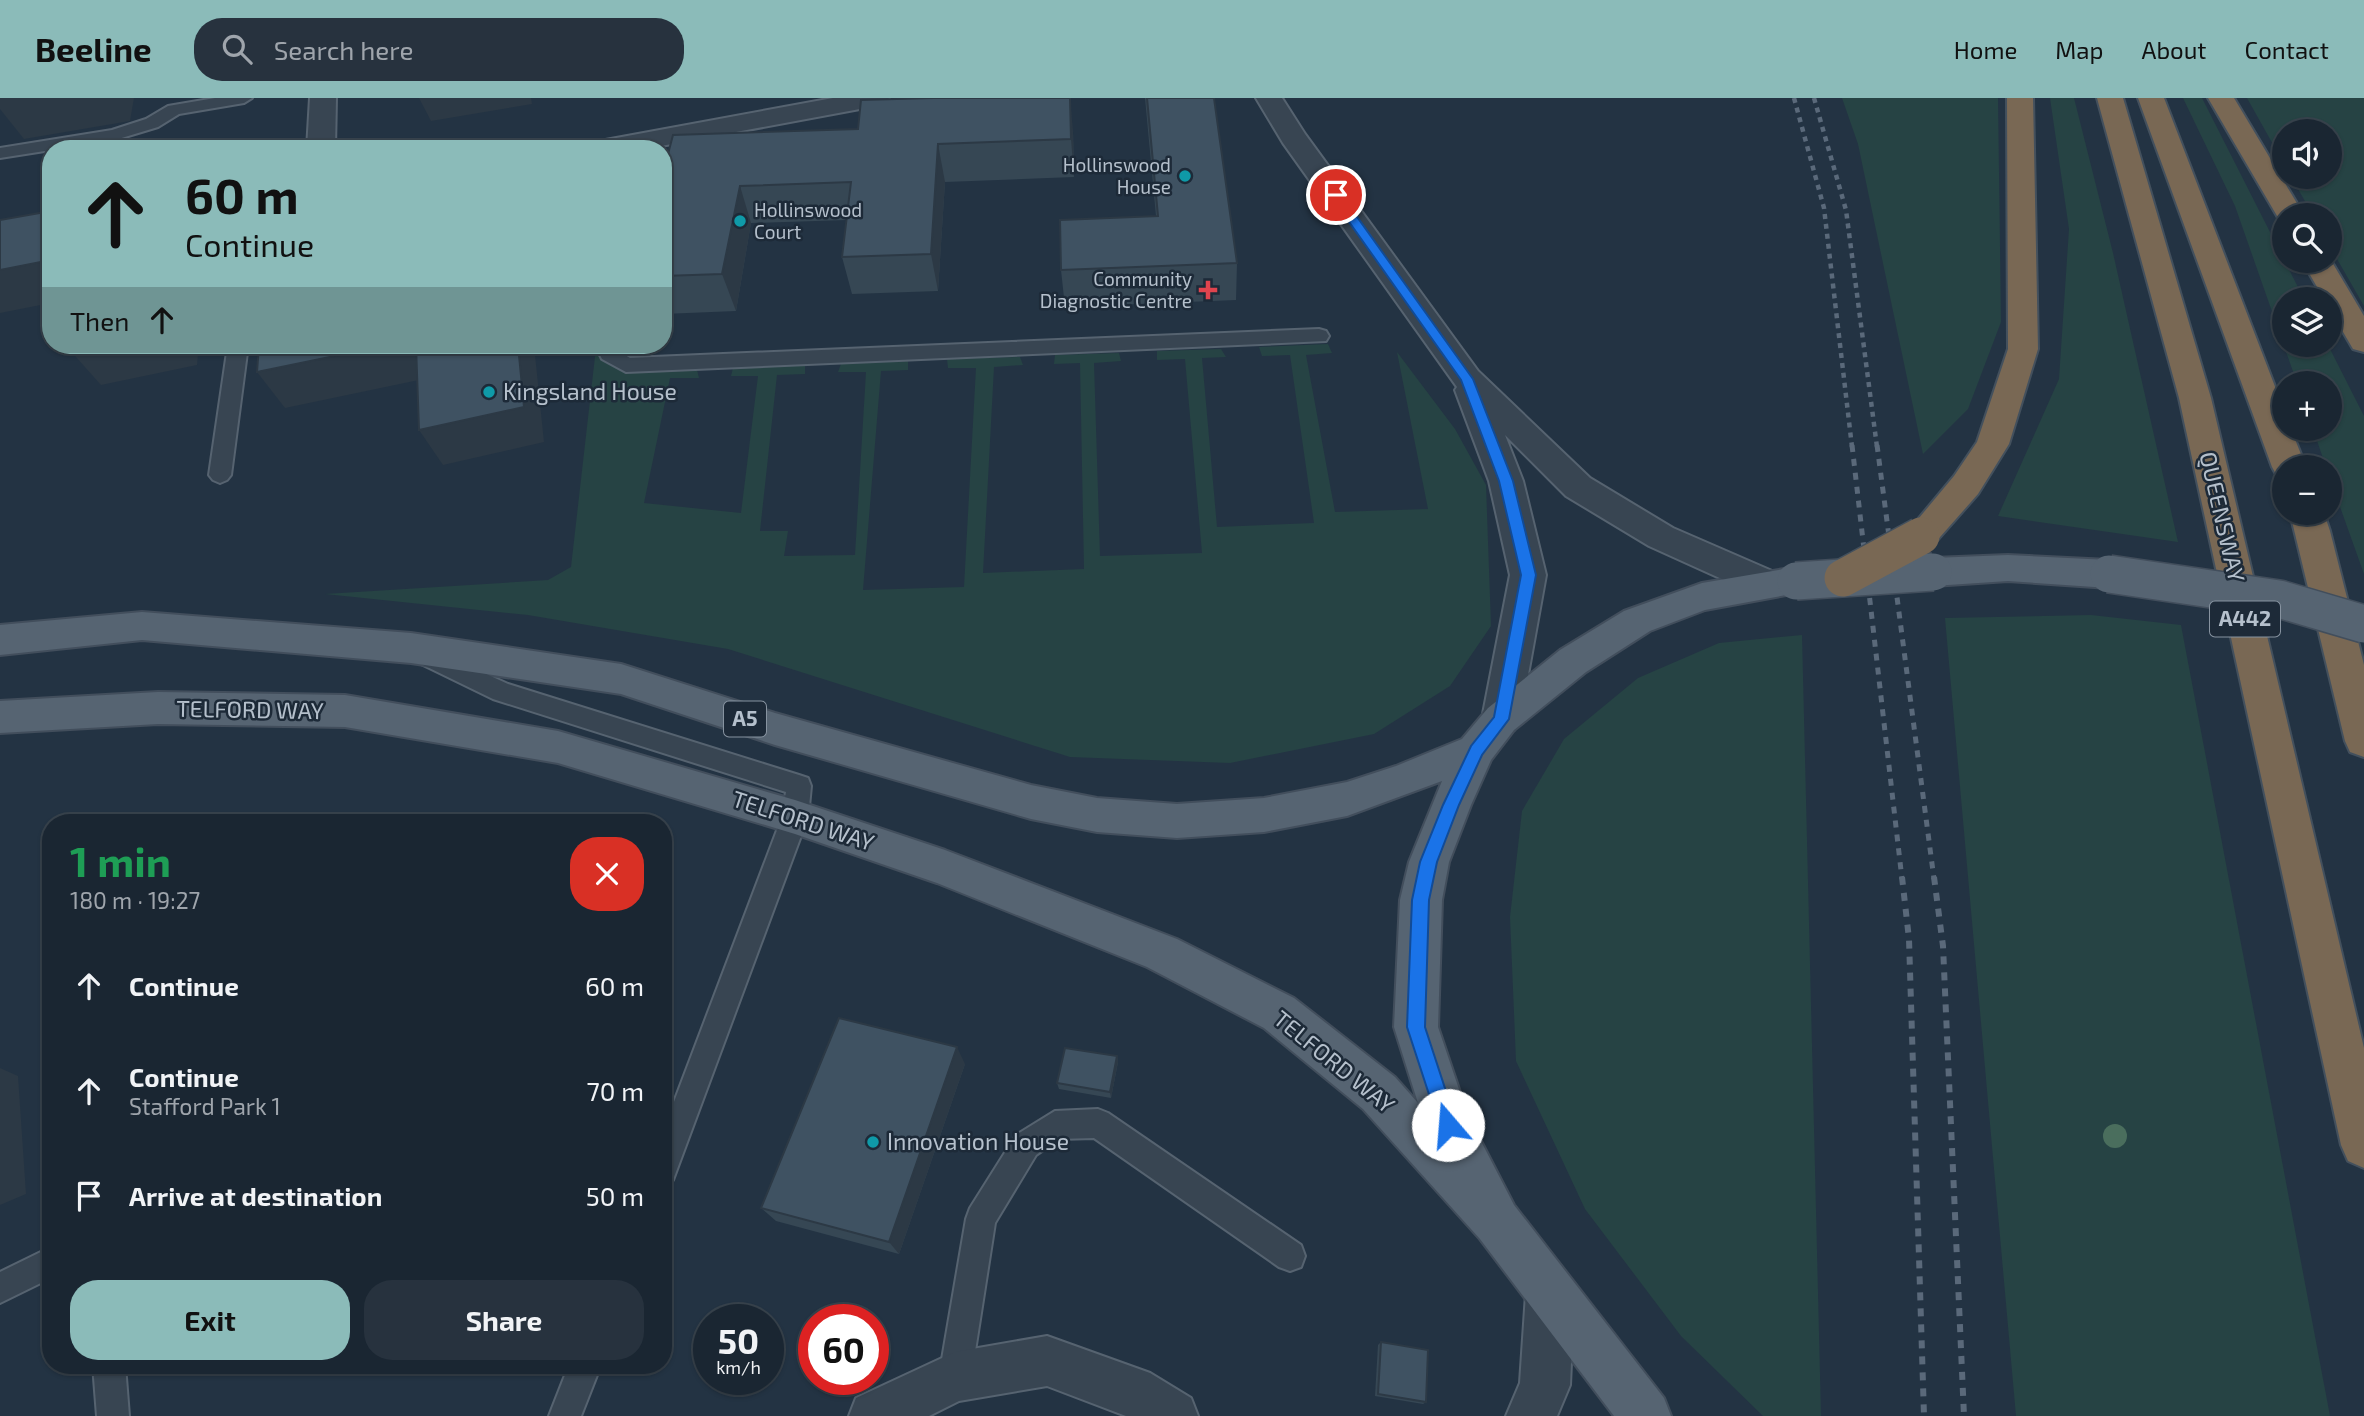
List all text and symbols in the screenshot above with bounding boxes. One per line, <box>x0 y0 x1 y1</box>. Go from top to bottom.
search box <box>194 18 684 81</box>
text: Beeline <box>35 29 152 69</box>
icon: search <box>218 30 256 68</box>
text: Search here <box>274 34 413 65</box>
text: Home <box>1954 35 2017 64</box>
text: Map <box>2055 35 2103 64</box>
text: About <box>2141 35 2207 64</box>
text: Contact <box>2245 35 2329 64</box>
map controls <box>2272 119 2342 525</box>
button: sound <box>2272 119 2342 189</box>
place label: Hollinswood House <box>1063 153 1171 198</box>
text: 60 m <box>185 165 299 224</box>
pin <box>1306 165 1366 225</box>
icon: ahead <box>70 168 161 259</box>
marker: Hollinswood House <box>1177 168 1193 184</box>
icon: arrive <box>1317 176 1355 214</box>
place label: Hollinswood Court <box>754 198 862 243</box>
button: search <box>2272 203 2342 273</box>
marker: Hollinswood Court <box>732 213 748 229</box>
text: Continue <box>185 225 314 263</box>
place label: Community Diagnostic Centre <box>1040 267 1192 312</box>
marker: Community Diagnostic Centre <box>1198 280 1218 300</box>
button: layers <box>2272 287 2342 357</box>
icon: ahead <box>143 301 181 339</box>
text: Then <box>70 305 129 336</box>
button: + <box>2272 371 2342 441</box>
place label: Kingsland House <box>503 377 677 405</box>
marker: Kingsland House <box>481 384 497 400</box>
street label: QUEENSWAY <box>2194 449 2252 585</box>
button: − <box>2272 455 2342 525</box>
road number: A442 <box>2210 602 2280 636</box>
street label: TELFORD WAY <box>176 694 324 724</box>
road number: A5 <box>724 702 766 736</box>
street label: TELFORD WAY <box>729 784 878 856</box>
text: 1 min <box>70 835 171 885</box>
button: close <box>570 837 644 911</box>
text: 180 m · 19:27 <box>70 886 200 914</box>
icon: ahead <box>70 967 108 1005</box>
text: Continue <box>129 970 239 1001</box>
text: 60 m <box>585 970 644 1001</box>
street label: TELFORD WAY <box>1269 1004 1401 1118</box>
text: Continue <box>129 1061 239 1092</box>
icon: ahead <box>70 1072 108 1110</box>
text: 70 m <box>586 1075 644 1106</box>
position arrow <box>1411 1088 1485 1162</box>
text: Stafford Park 1 <box>129 1092 281 1120</box>
place label: Innovation House <box>887 1127 1069 1155</box>
marker: Innovation House <box>865 1134 881 1150</box>
icon: arrive <box>70 1177 108 1215</box>
text: Arrive at destination <box>129 1180 382 1211</box>
text: 50 m <box>586 1180 644 1211</box>
button: Exit <box>70 1280 350 1360</box>
button: Share <box>364 1280 644 1360</box>
speed limit sign: 60 <box>798 1304 889 1395</box>
text: 50 <box>718 1319 759 1361</box>
text: km/h <box>716 1356 761 1378</box>

